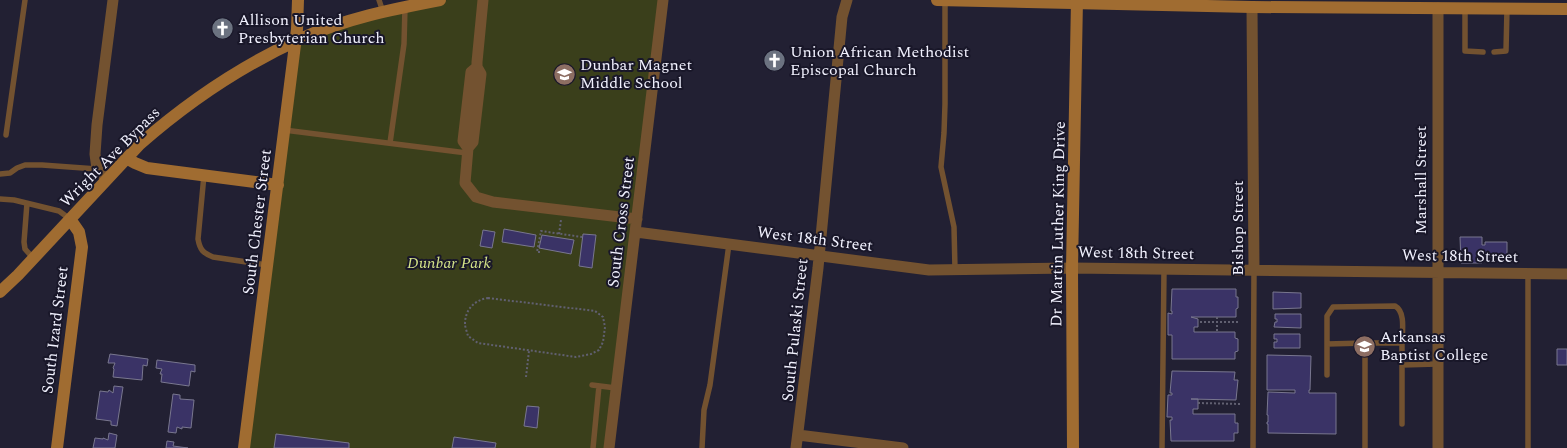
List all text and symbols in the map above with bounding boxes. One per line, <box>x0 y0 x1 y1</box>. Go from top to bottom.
place label: Allison United Presbyterian Church <box>238 8 385 50</box>
church icon: Allison United Presbyterian Church <box>210 16 236 42</box>
place label: Union African Methodist Episcopal Church <box>790 40 970 82</box>
church icon: Union African Methodist Episcopal Church <box>762 48 788 74</box>
place label: Dunbar Magnet Middle School <box>580 53 692 95</box>
school or university icon: Dunbar Magnet Middle School <box>551 61 577 87</box>
street label: Wright Ave Bypass <box>54 101 166 213</box>
street label: Dr Martin Luther King Drive <box>1044 121 1072 327</box>
street label: Marshall Street <box>1409 125 1433 234</box>
street label: South Chester Street <box>236 147 278 296</box>
street label: South Cross Street <box>601 155 641 289</box>
street label: Bishop Street <box>1226 180 1250 276</box>
street label: West 18th Street <box>756 220 875 258</box>
street label: West 18th Street <box>1078 240 1195 266</box>
street label: West 18th Street <box>1402 243 1519 269</box>
park label: Dunbar Park <box>407 251 492 275</box>
street label: South Pulaski Street <box>776 257 814 403</box>
street label: South Izard Street <box>35 264 75 395</box>
place label: Arkansas Baptist College <box>1380 325 1488 367</box>
school or university icon: Arkansas Baptist College <box>1352 333 1378 359</box>

